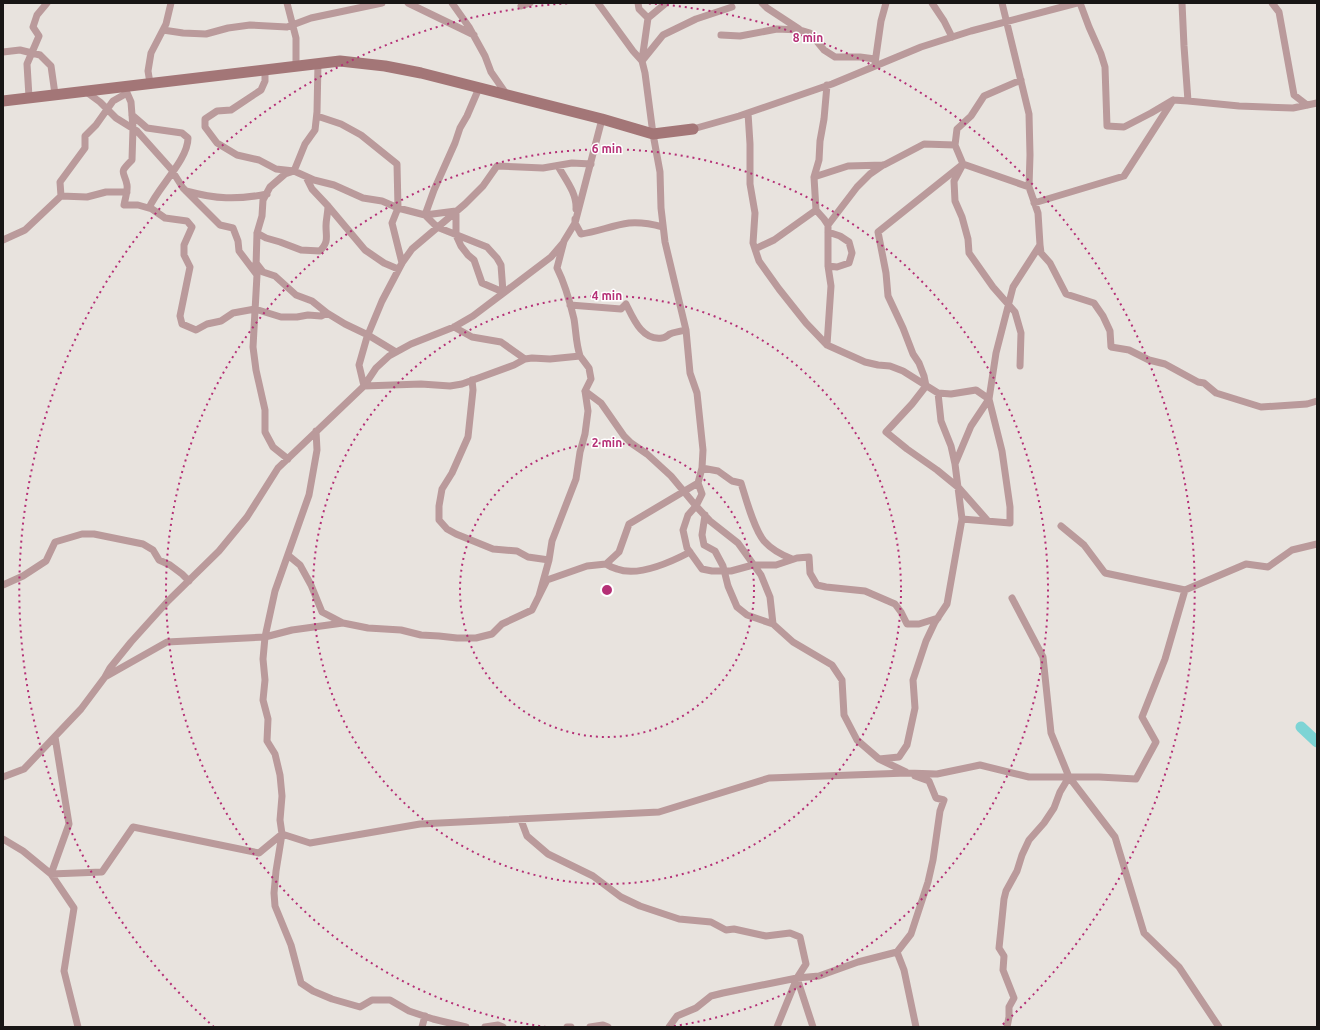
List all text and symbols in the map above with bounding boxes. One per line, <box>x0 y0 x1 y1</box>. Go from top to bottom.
text: 8 min <box>793 31 823 44</box>
text: 6 min <box>592 142 622 155</box>
text: 4 min <box>592 289 622 302</box>
text: 2 min <box>592 436 622 449</box>
centre of rings <box>600 583 614 597</box>

